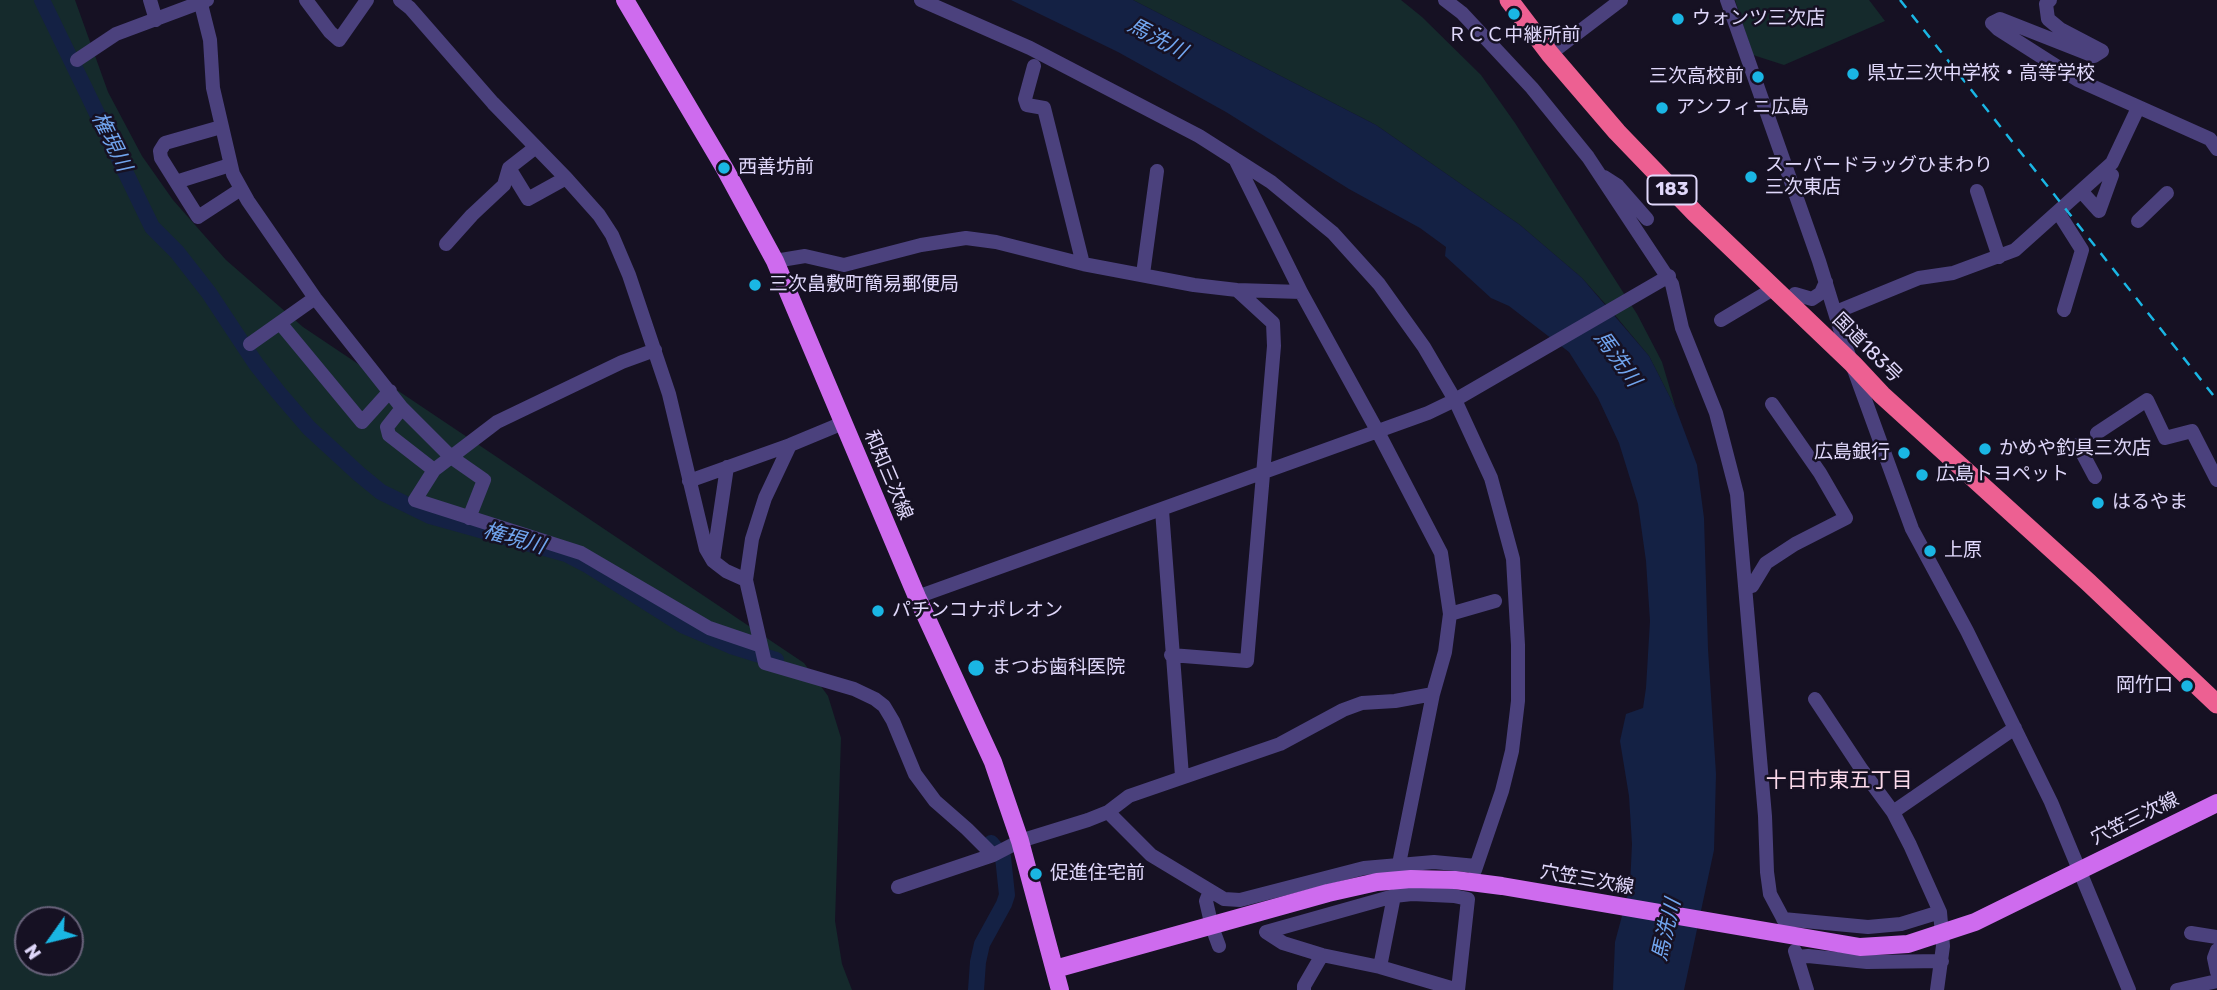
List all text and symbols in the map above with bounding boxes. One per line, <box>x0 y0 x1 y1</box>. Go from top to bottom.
marker: ＲＣＣ中継所前 <box>1506 6 1522 22</box>
place label: ウォンツ三次店 <box>1692 8 1825 30</box>
marker: ウォンツ三次店 <box>1670 11 1686 27</box>
water label: 馬洗川 <box>1123 13 1191 65</box>
place label: ＲＣＣ中継所前 <box>1448 25 1580 47</box>
place label: 県立三次中学校・高等学校 <box>1867 63 2095 85</box>
place label: 三次高校前 <box>1649 66 1744 88</box>
marker: 県立三次中学校・高等学校 <box>1845 66 1861 82</box>
marker: 三次高校前 <box>1750 69 1766 85</box>
place label: アンフィニ広島 <box>1676 97 1809 119</box>
marker: アンフィニ広島 <box>1654 100 1670 116</box>
water label: 権現川 <box>86 108 136 176</box>
place label: スーパードラッグひまわり 三次東店 <box>1765 155 1993 199</box>
place label: 西善坊前 <box>738 157 814 179</box>
marker: 西善坊前 <box>716 160 732 176</box>
marker: スーパードラッグひまわり 三次東店 <box>1743 169 1759 185</box>
road number: 183 <box>1648 176 1696 204</box>
place label: 三次畠敷町簡易郵便局 <box>769 274 959 296</box>
marker: 三次畠敷町簡易郵便局 <box>747 277 763 293</box>
street label: 国道183号 <box>1828 309 1906 387</box>
water label: 馬洗川 <box>1588 326 1646 392</box>
street label: 和知三次線 <box>859 427 917 523</box>
place label: かめや釣具三次店 <box>1999 438 2151 460</box>
marker: かめや釣具三次店 <box>1977 441 1993 457</box>
place label: 広島銀行 <box>1814 442 1890 464</box>
marker: 広島銀行 <box>1896 445 1912 461</box>
place label: 広島トヨペット <box>1936 464 2069 486</box>
marker: 広島トヨペット <box>1914 467 1930 483</box>
place label: はるやま <box>2112 492 2188 514</box>
marker: はるやま <box>2090 495 2106 511</box>
water label: 権現川 <box>480 518 548 560</box>
place label: 上原 <box>1944 540 1982 562</box>
marker: 上原 <box>1922 543 1938 559</box>
place label: パチンコナポレオン <box>892 600 1063 622</box>
marker: パチンコナポレオン <box>870 603 886 619</box>
place label: まつお歯科医院 <box>992 657 1125 679</box>
marker: まつお歯科医院 <box>966 658 986 678</box>
place label: 岡竹口 <box>2116 675 2173 697</box>
marker: 岡竹口 <box>2179 678 2195 694</box>
district label: 十日市東五丁目 <box>1766 768 1912 794</box>
street label: 穴笠三次線 <box>2087 788 2183 850</box>
street label: 穴笠三次線 <box>1538 861 1636 899</box>
place label: 促進住宅前 <box>1050 863 1145 885</box>
marker: 促進住宅前 <box>1028 866 1044 882</box>
water label: 馬洗川 <box>1648 896 1686 964</box>
north arrow <box>14 906 84 976</box>
text: N <box>19 940 46 964</box>

